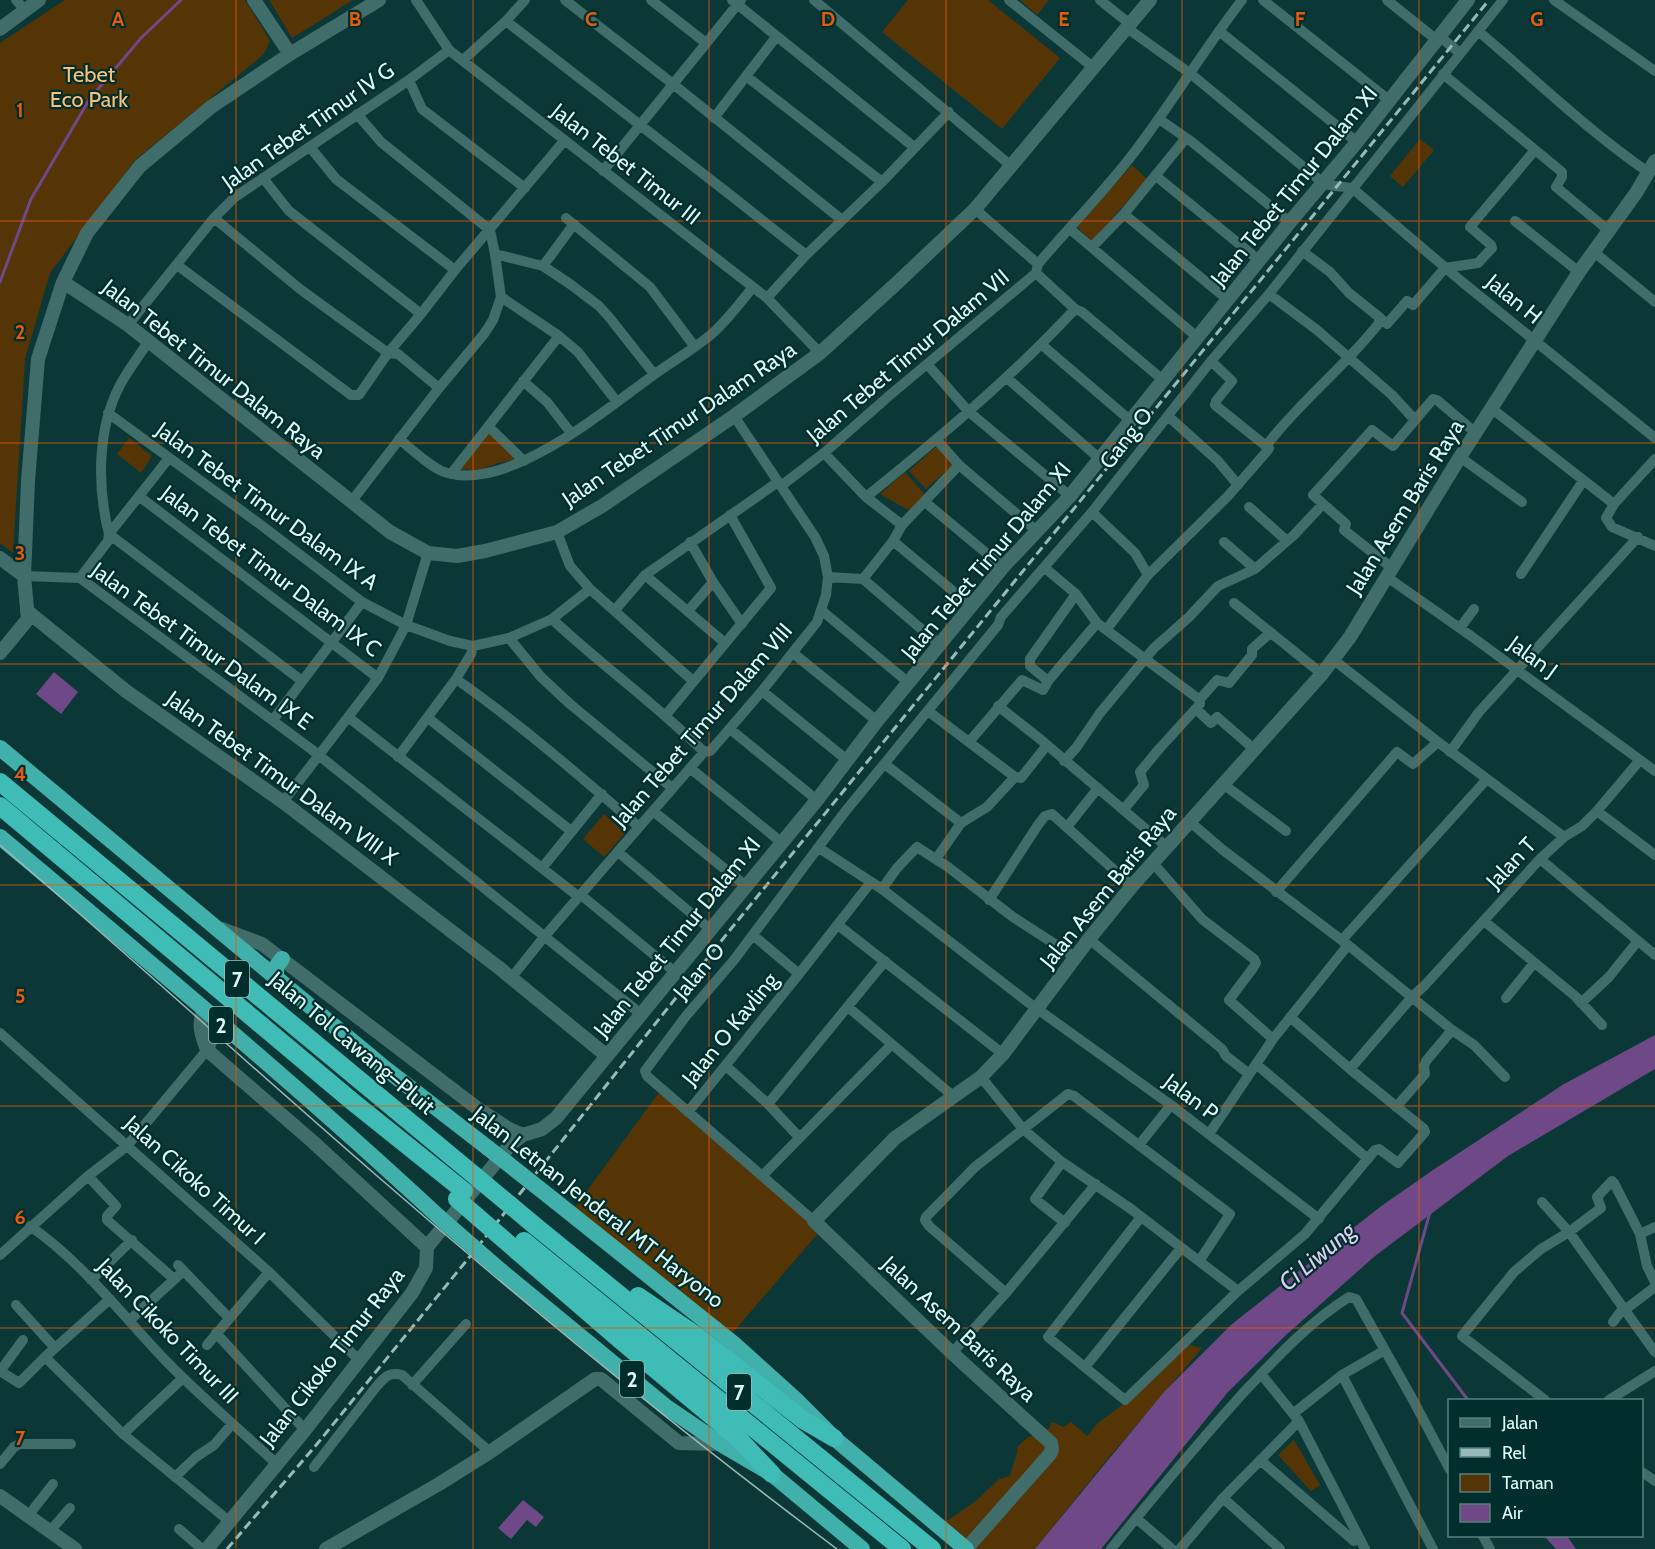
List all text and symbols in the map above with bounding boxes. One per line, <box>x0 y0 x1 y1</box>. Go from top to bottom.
text: A <box>112 7 125 31</box>
text: B <box>349 7 361 31</box>
text: C <box>585 7 597 31</box>
text: D <box>821 7 835 31</box>
text: E <box>1058 7 1070 31</box>
text: F <box>1295 7 1306 31</box>
text: G <box>1530 7 1544 31</box>
street label: Jalan Tebet Timur IV G <box>216 57 399 196</box>
park label: Tebet Eco Park <box>50 61 128 113</box>
street label: Jalan Tebet Timur Dalam XI <box>1204 80 1383 292</box>
street label: Jalan Tebet Timur III <box>545 97 706 231</box>
text: 1 <box>16 98 24 122</box>
street label: Jalan Tebet Timur Dalam VII <box>801 263 1015 449</box>
street label: Jalan H <box>1480 268 1548 330</box>
street label: Jalan Tebet Timur Dalam Raya <box>96 273 331 465</box>
text: 2 <box>15 320 25 344</box>
street label: Jalan Tebet Timur Dalam Raya <box>556 335 801 513</box>
street label: Gang O <box>1094 402 1158 474</box>
street label: Jalan Asem Baris Raya <box>1340 414 1470 600</box>
street label: Jalan Tebet Timur Dalam IX A <box>150 416 384 596</box>
street label: Jalan Tebet Timur Dalam XI <box>895 457 1077 666</box>
street label: Jalan Tebet Timur Dalam IX C <box>155 479 386 663</box>
text: 3 <box>15 541 25 565</box>
street label: Jalan Tebet Timur Dalam IX E <box>85 556 318 735</box>
street label: Jalan Tebet Timur Dalam VIII <box>605 617 798 833</box>
street label: Jalan J <box>1502 629 1563 684</box>
street label: Jalan Tebet Timur Dalam VIII X <box>160 684 403 871</box>
text: 4 <box>14 762 26 786</box>
street label: Jalan Asem Baris Raya <box>1034 800 1182 974</box>
street label: Jalan Tebet Timur Dalam XI <box>587 831 766 1043</box>
street label: Jalan T <box>1480 831 1542 895</box>
street label: Jalan O <box>667 937 731 1006</box>
road number: 7 <box>225 961 249 997</box>
street label: Jalan Tol Cawang–Pluit <box>263 965 441 1121</box>
street label: Jalan O Kavling <box>676 966 784 1092</box>
text: 5 <box>15 984 25 1008</box>
road number: 2 <box>209 1007 233 1043</box>
street label: Jalan P <box>1158 1067 1224 1127</box>
street label: Jalan Letnan Jenderal MT Haryono <box>466 1100 729 1314</box>
street label: Jalan Cikoko Timur I <box>118 1109 271 1250</box>
text: 6 <box>14 1205 26 1229</box>
water label: Ci Liwung <box>1273 1215 1362 1297</box>
street label: Jalan Asem Baris Raya <box>875 1250 1042 1408</box>
street label: Jalan Cikoko Timur III <box>91 1252 244 1409</box>
street label: Jalan Cikoko Timur Raya <box>253 1262 410 1453</box>
road number: 2 <box>620 1361 644 1397</box>
road number: 7 <box>727 1374 751 1410</box>
legend <box>1448 1399 1643 1537</box>
text: Jalan <box>1501 1412 1538 1434</box>
text: 7 <box>15 1426 26 1450</box>
text: Rel <box>1502 1442 1527 1464</box>
text: Taman <box>1502 1472 1554 1494</box>
text: Air <box>1502 1502 1523 1524</box>

